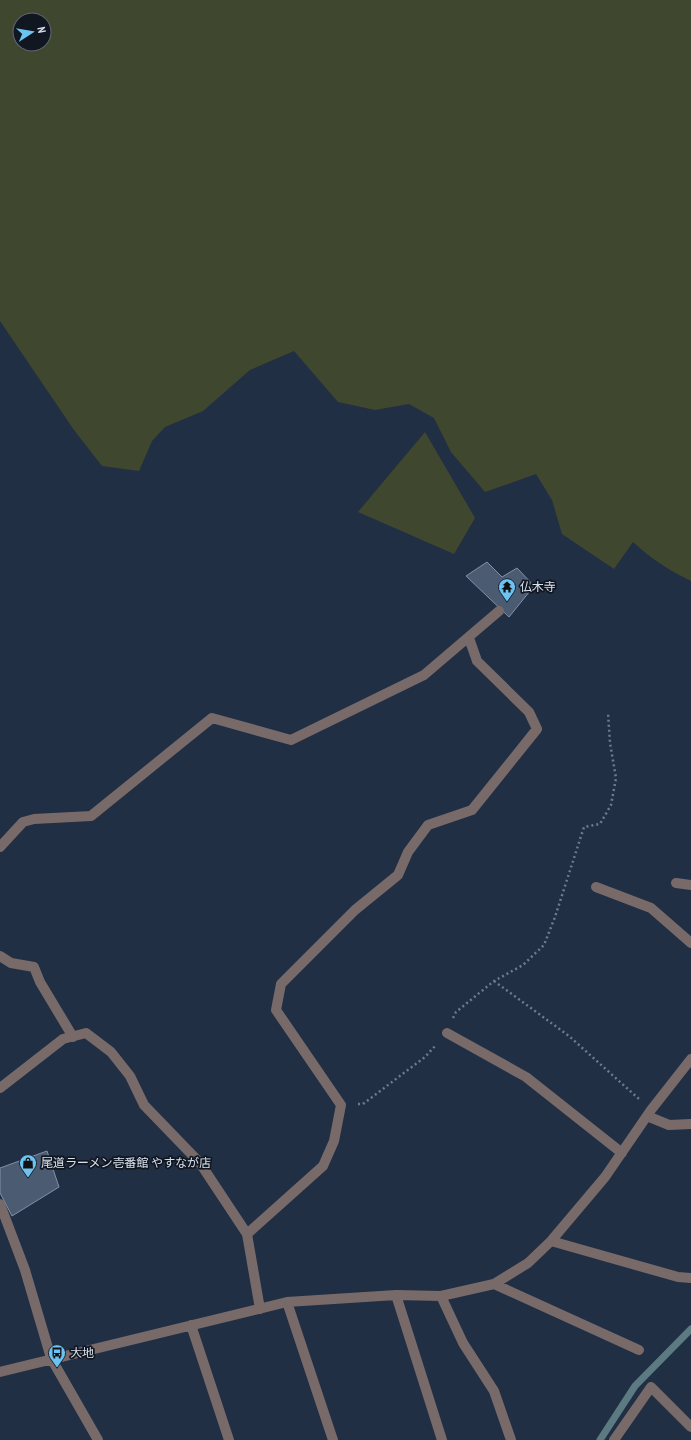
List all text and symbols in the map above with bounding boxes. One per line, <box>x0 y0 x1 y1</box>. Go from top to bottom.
north arrow <box>12 12 52 52</box>
text: N <box>34 26 49 34</box>
temple icon: 仏木寺 <box>497 577 517 602</box>
place label: 仏木寺 <box>520 579 556 594</box>
shop icon: 尾道ラーメン壱番館 やすなが店 <box>18 1153 38 1178</box>
place label: 尾道ラーメン壱番館 やすなが店 <box>41 1155 211 1170</box>
bus stop icon: 大地 <box>47 1343 67 1368</box>
place label: 大地 <box>70 1345 94 1360</box>

